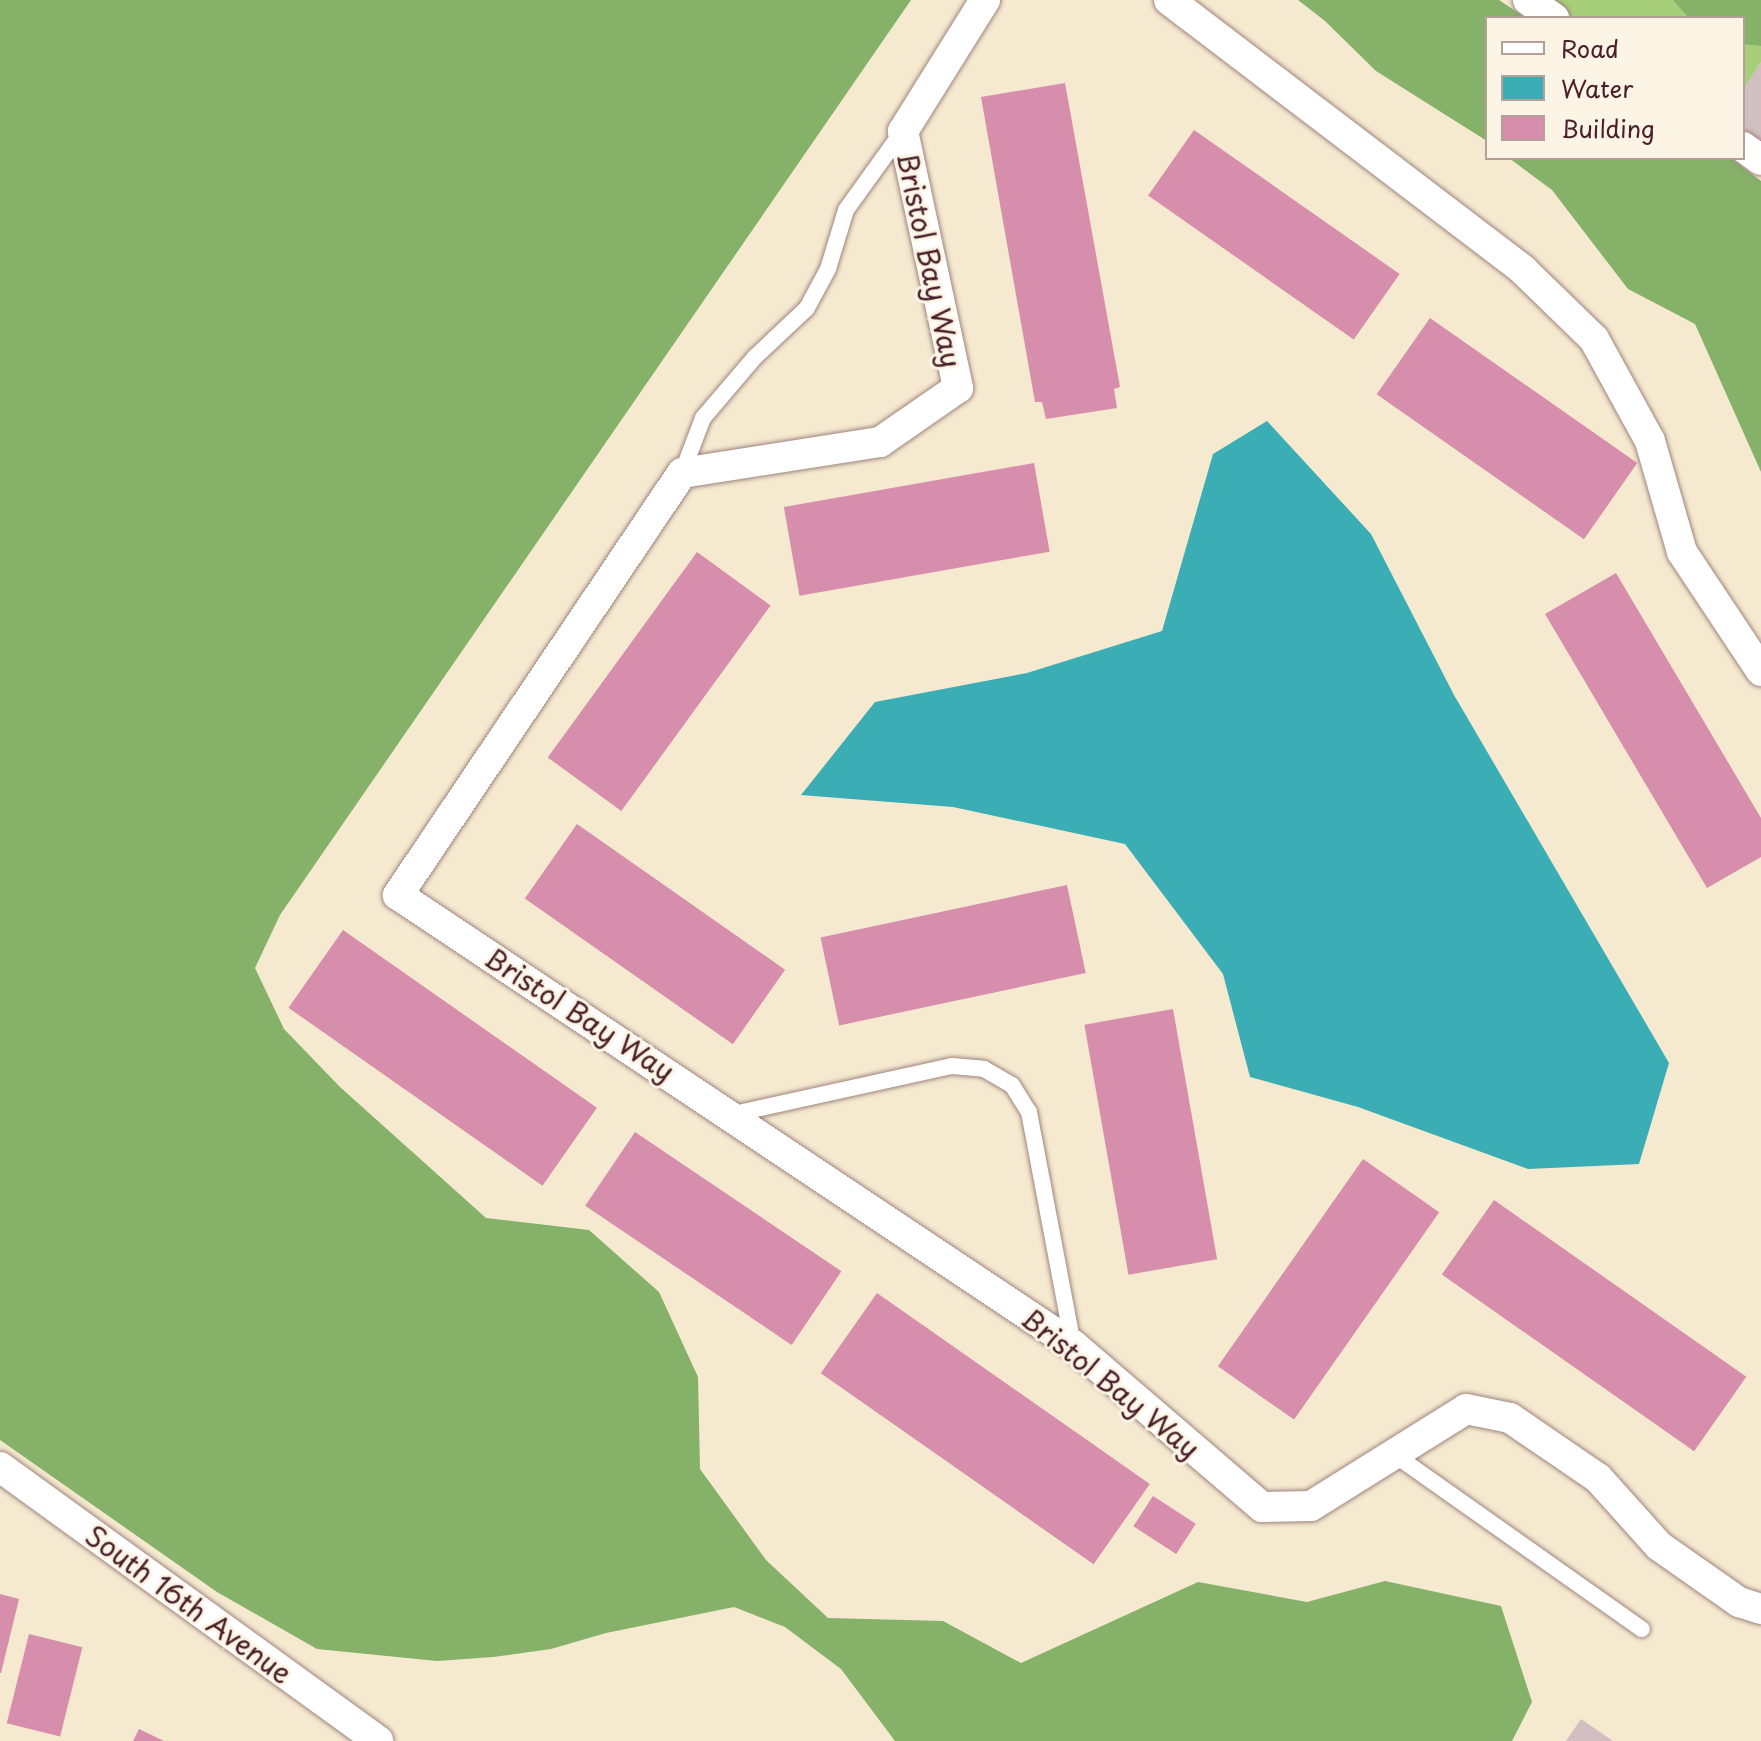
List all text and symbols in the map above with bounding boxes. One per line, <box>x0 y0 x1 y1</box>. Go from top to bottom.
legend <box>1485 16 1745 160</box>
text: Road <box>1561 30 1619 66</box>
text: Water <box>1561 70 1633 106</box>
text: Building <box>1561 110 1655 146</box>
street label: Bristol Bay Way <box>891 149 969 371</box>
street label: Bristol Bay Way <box>479 940 681 1088</box>
street label: Bristol Bay Way <box>1015 1301 1207 1465</box>
street label: South 16th Avenue <box>78 1517 300 1691</box>

